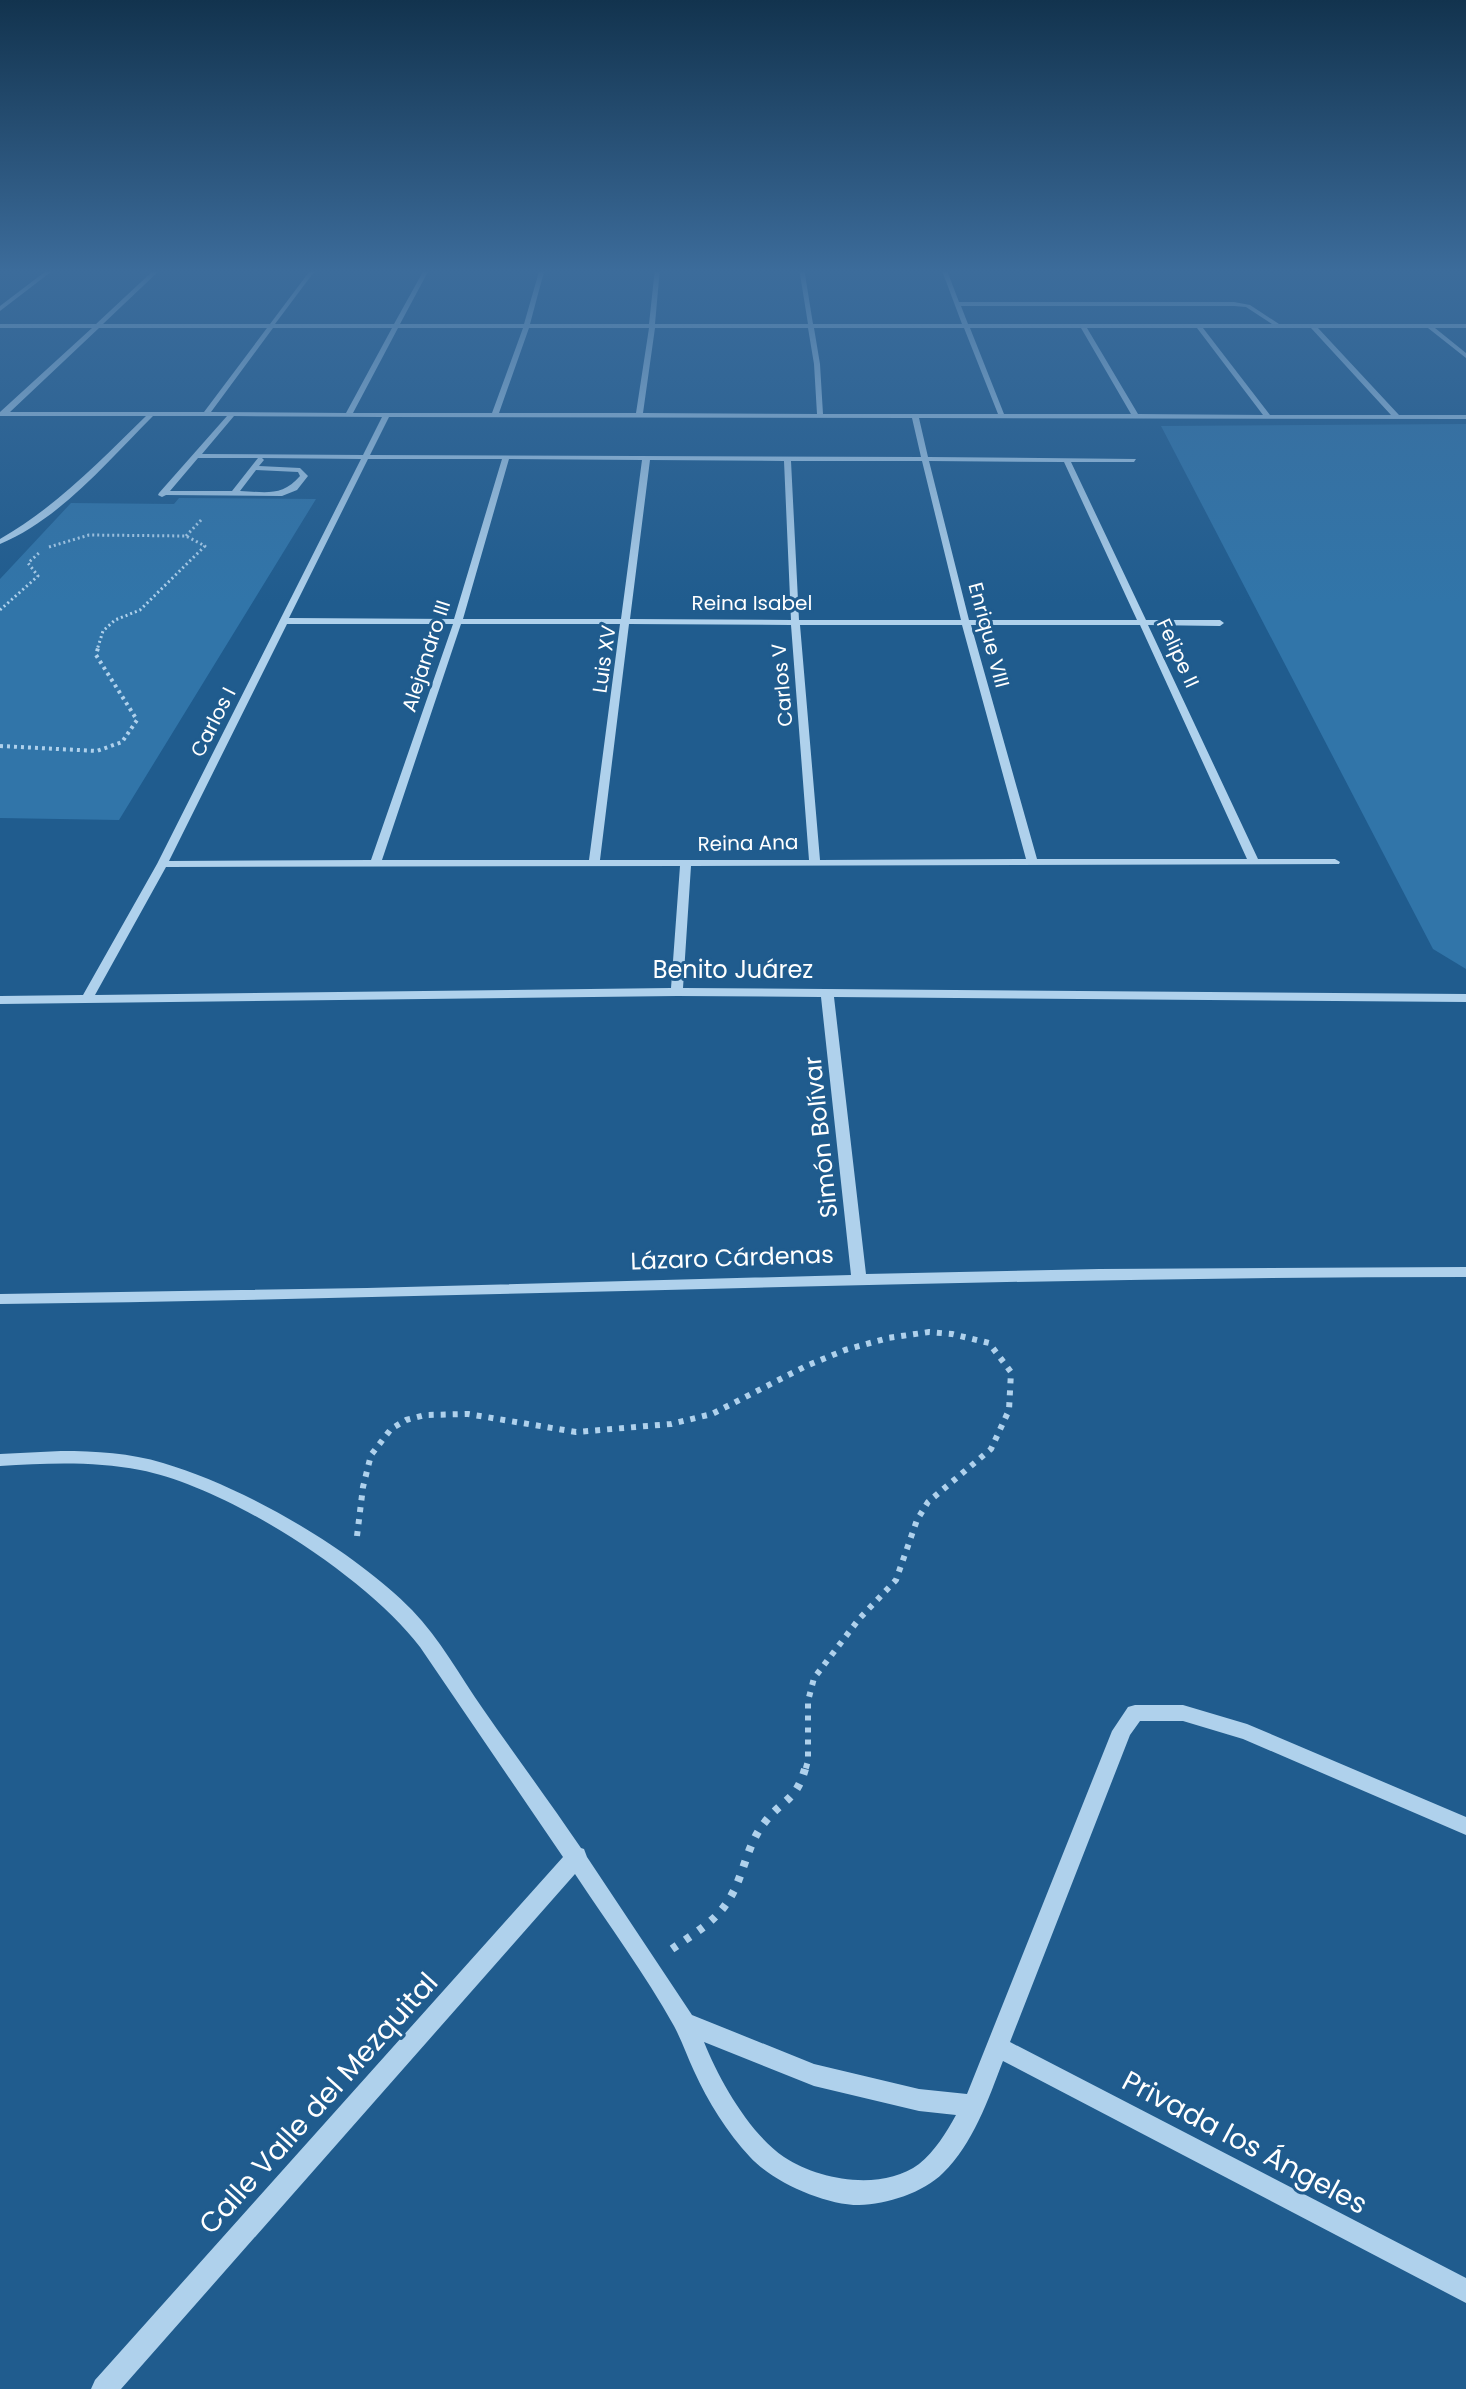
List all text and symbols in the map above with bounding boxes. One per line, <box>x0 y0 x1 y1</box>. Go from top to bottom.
street label: Enrique VIII <box>962 579 1016 691</box>
street label: Reina Isabel <box>692 589 812 617</box>
street label: Alejandro III <box>395 597 457 715</box>
street label: Felipe II <box>1150 614 1206 692</box>
street label: Luis XV <box>585 623 623 695</box>
street label: Carlos V <box>764 642 800 728</box>
street label: Carlos I <box>184 682 242 762</box>
street label: Reina Ana <box>697 828 799 858</box>
street label: Benito Juárez <box>653 953 813 986</box>
street label: Simón Bolívar <box>796 1055 845 1220</box>
street label: Lázaro Cárdenas <box>630 1237 834 1278</box>
street label: Calle Valle del Mezquital <box>190 1964 447 2243</box>
street label: Privada los Ángeles <box>1115 2061 1374 2224</box>

